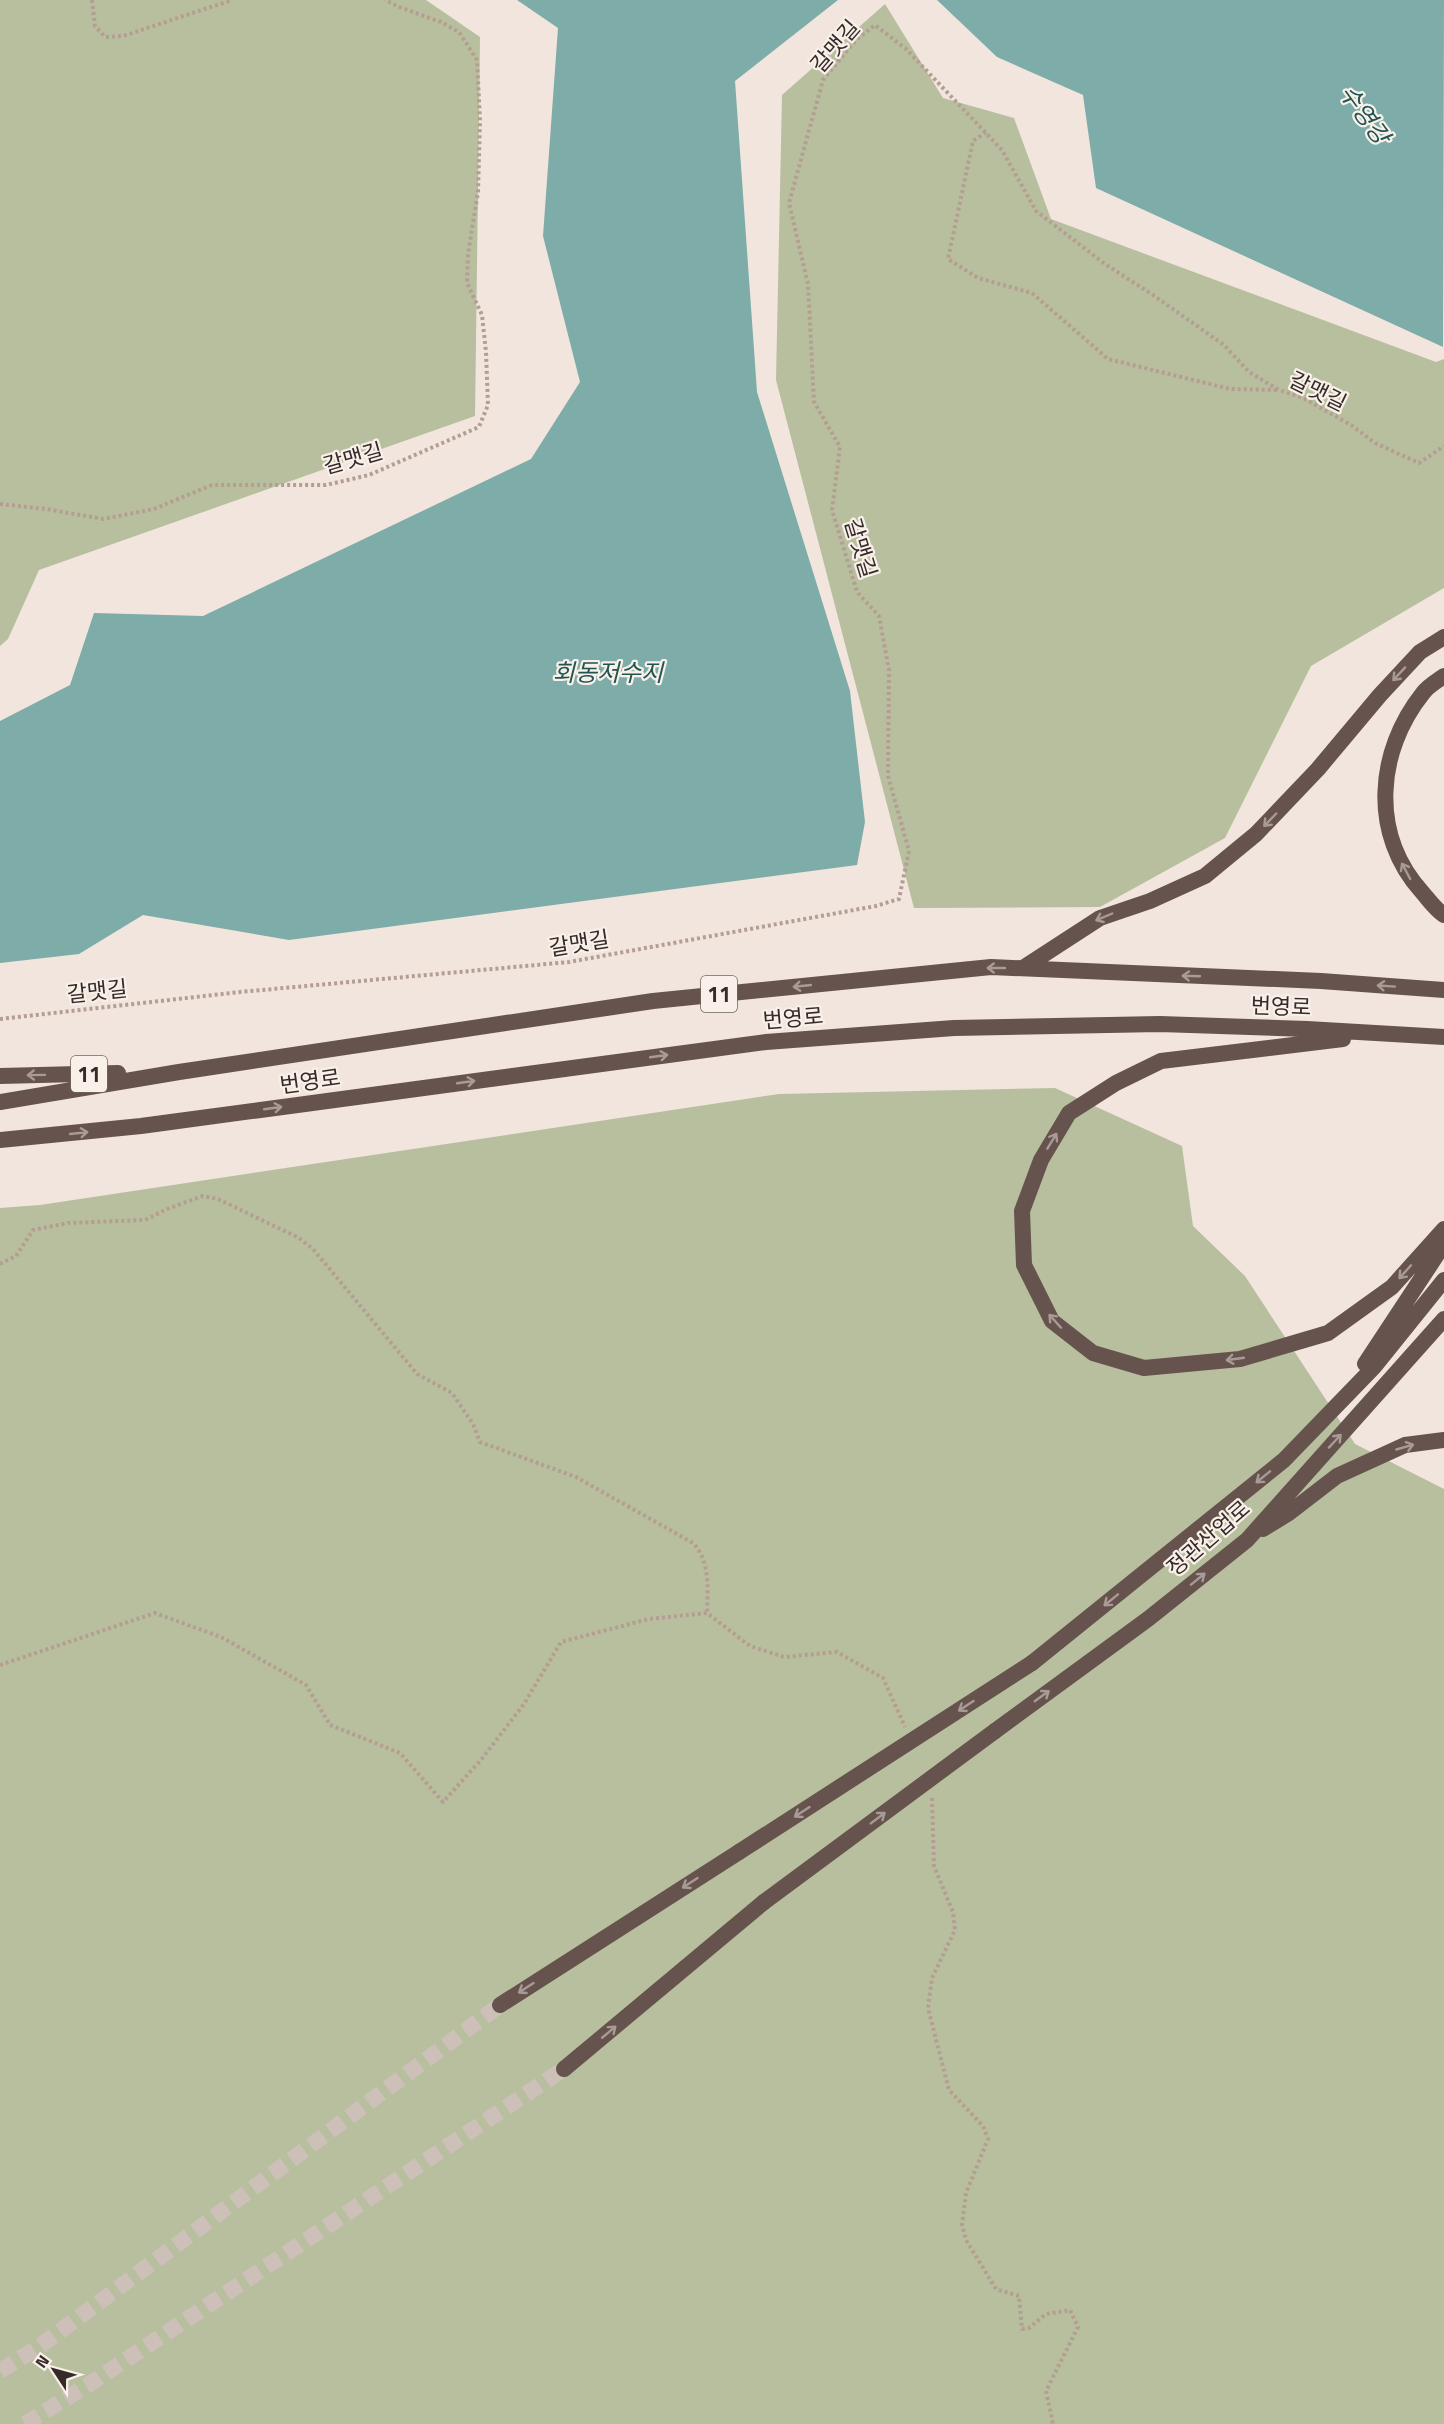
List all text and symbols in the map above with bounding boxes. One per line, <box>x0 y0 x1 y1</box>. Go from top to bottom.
street label: 갈맷길 <box>802 12 868 80</box>
water label: 수영강 <box>1331 77 1401 154</box>
street label: 갈맷길 <box>1283 362 1353 420</box>
street label: 갈맷길 <box>319 433 387 483</box>
street label: 갈맷길 <box>836 514 886 582</box>
water label: 회동저수지 <box>553 654 665 690</box>
one-way arrow <box>1392 666 1407 681</box>
one-way arrow <box>1263 812 1277 827</box>
one-way arrow <box>1400 863 1412 880</box>
one-way arrow <box>1096 912 1114 923</box>
street label: 갈맷길 <box>546 921 612 965</box>
one-way arrow <box>987 962 1007 974</box>
one-way arrow <box>1181 970 1201 981</box>
street label: 갈맷길 <box>65 971 129 1011</box>
road number: 11 <box>701 976 737 1012</box>
one-way arrow <box>1376 980 1396 991</box>
one-way arrow <box>793 981 812 992</box>
street label: 번영로 <box>1250 988 1312 1024</box>
street label: 번영로 <box>761 998 825 1038</box>
one-way arrow <box>649 1051 669 1062</box>
road number: 11 <box>71 1056 107 1092</box>
street label: 번영로 <box>278 1060 342 1102</box>
one-way arrow <box>27 1070 47 1081</box>
one-way arrow <box>455 1077 475 1088</box>
one-way arrow <box>262 1103 282 1114</box>
one-way arrow <box>69 1127 89 1138</box>
one-way arrow <box>1047 1133 1059 1150</box>
one-way arrow <box>1398 1265 1412 1280</box>
one-way arrow <box>1048 1314 1062 1329</box>
one-way arrow <box>1226 1353 1246 1364</box>
one-way arrow <box>1328 1434 1342 1449</box>
one-way arrow <box>1395 1441 1414 1452</box>
one-way arrow <box>1255 1470 1271 1483</box>
street label: 정관산업로 <box>1159 1492 1257 1584</box>
one-way arrow <box>1189 1573 1205 1586</box>
one-way arrow <box>1103 1593 1119 1606</box>
one-way arrow <box>1033 1690 1049 1703</box>
one-way arrow <box>958 1700 974 1712</box>
one-way arrow <box>793 1805 810 1818</box>
one-way arrow <box>870 1811 886 1824</box>
one-way arrow <box>682 1878 699 1890</box>
one-way arrow <box>518 1983 535 1995</box>
one-way arrow <box>601 2025 617 2038</box>
north arrow <box>24 2340 84 2400</box>
text: N <box>29 2350 55 2373</box>

